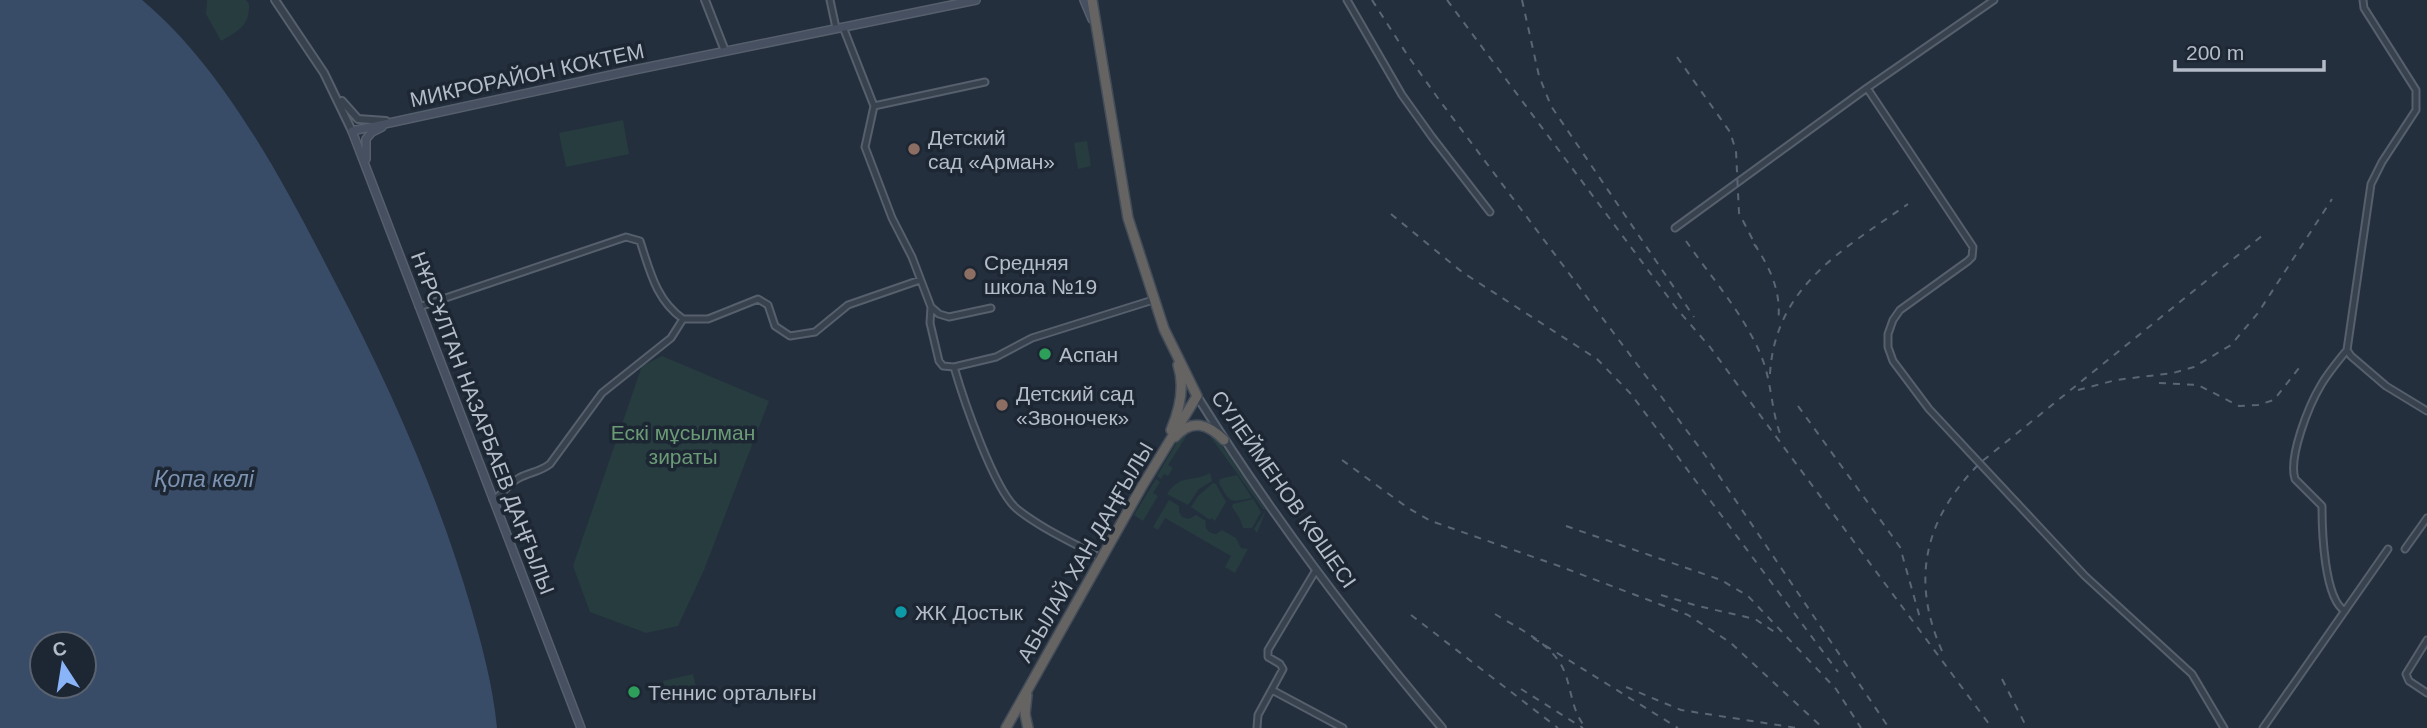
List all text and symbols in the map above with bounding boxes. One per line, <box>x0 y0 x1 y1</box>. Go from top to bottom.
scale bar <box>2175 28 2324 72</box>
street label: МИКРОРАЙОН КОКТЕМ <box>408 39 646 111</box>
text: 200 m <box>2186 41 2244 64</box>
place label: Детский сад «Арман» <box>928 126 1055 173</box>
marker: Детский сад «Арман» <box>906 141 922 157</box>
street label: НҰРСҰЛТАН НАЗАРБАЕВ ДАҢҒЫЛЫ <box>407 249 559 597</box>
place label: Средняя школа №19 <box>984 251 1097 298</box>
marker: Средняя школа №19 <box>962 266 978 282</box>
place label: Аспан <box>1059 343 1118 366</box>
marker: Аспан <box>1037 346 1053 362</box>
place label: Детский сад «Звоночек» <box>1016 382 1134 429</box>
street label: СҮЛЕЙМЕНОВ КӨШЕСІ <box>1207 386 1361 592</box>
marker: Детский сад «Звоночек» <box>994 397 1010 413</box>
park label: Ескі мұсылман зираты <box>611 421 755 468</box>
street label: АБЫЛАЙ ХАН ДАҢҒЫЛЫ <box>1013 438 1157 666</box>
water label: Қопа көлі <box>154 466 255 492</box>
place label: ЖК Достык <box>915 601 1024 624</box>
marker: ЖК Достык <box>893 604 909 620</box>
north arrow <box>28 630 98 700</box>
text: С <box>51 637 69 661</box>
place label: Теннис орталығы <box>648 681 817 704</box>
marker: Теннис орталығы <box>626 684 642 700</box>

